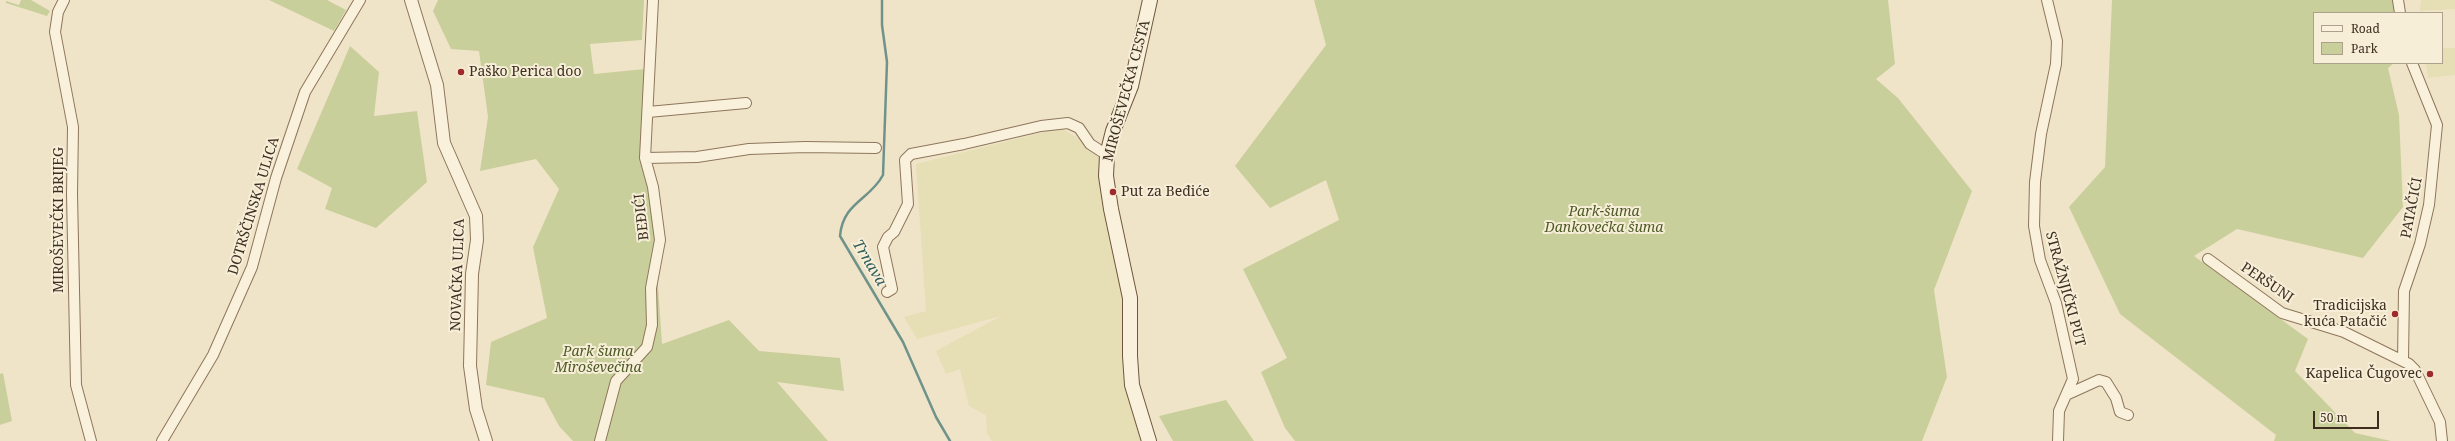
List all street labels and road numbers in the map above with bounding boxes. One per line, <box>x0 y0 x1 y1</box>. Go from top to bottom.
street label: MIROŠEVEČKA CESTA <box>1100 18 1154 164</box>
street label: DOTRŠČINSKA ULICA <box>225 135 283 277</box>
street label: MIROŠEVEČKI BRIJEG <box>51 147 67 293</box>
street label: PATAČIĆI <box>2398 176 2426 240</box>
street label: BEĐIĆI <box>631 193 653 241</box>
street label: NOVAČKA ULICA <box>448 218 468 332</box>
street label: STRAŽNJIČKI PUT <box>2042 230 2088 348</box>
street label: PERŠUNI <box>2237 259 2297 307</box>

